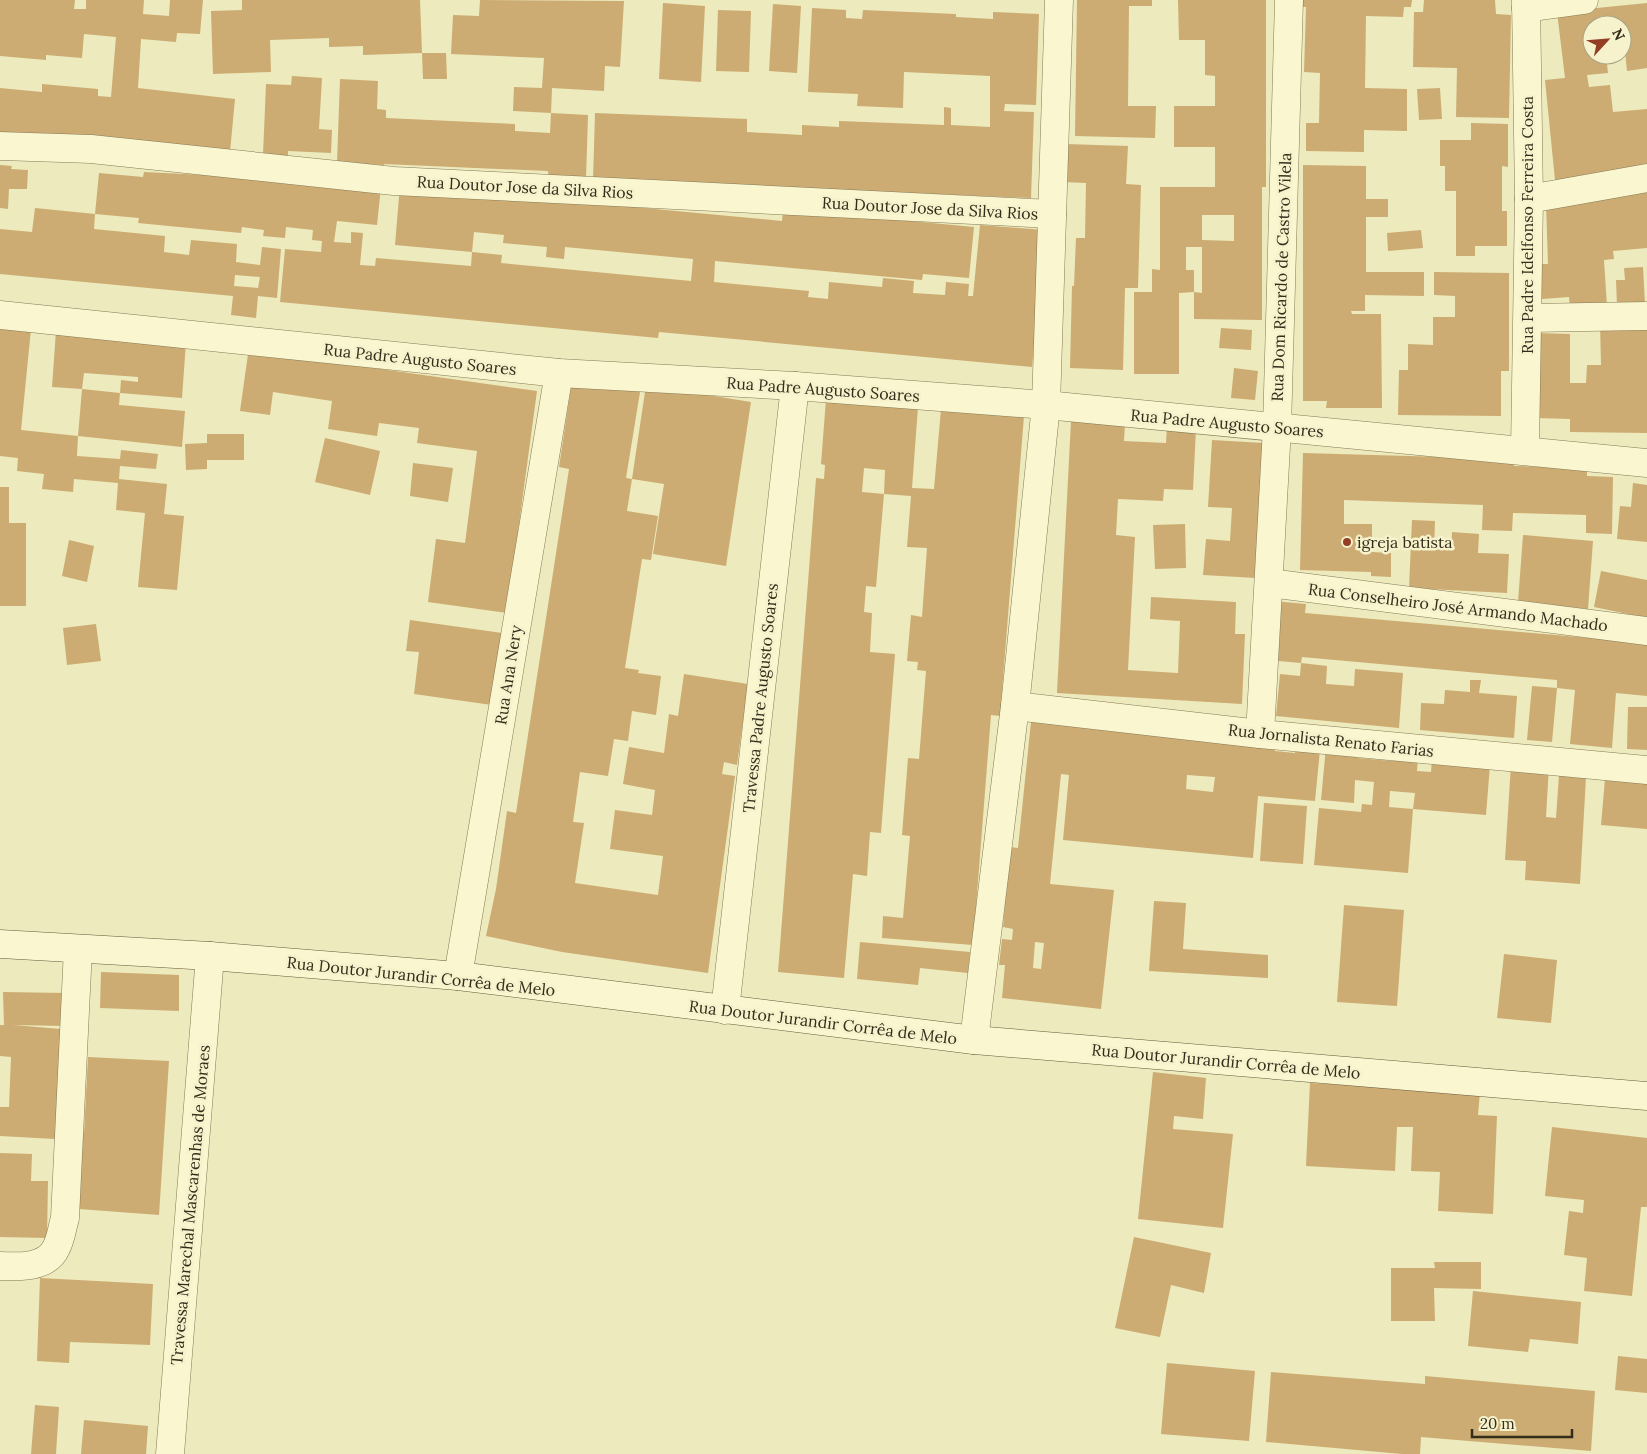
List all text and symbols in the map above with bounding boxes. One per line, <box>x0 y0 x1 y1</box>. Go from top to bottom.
north arrow <box>1582 15 1632 65</box>
text: N <box>1608 25 1629 43</box>
street label: Rua Padre Idelfonso Ferreira Costa <box>1517 96 1537 354</box>
street label: Rua Dom Ricardo de Castro Vilela <box>1267 152 1295 402</box>
street label: Rua Doutor Jose da Silva Rios <box>416 171 634 203</box>
street label: Rua Doutor Jose da Silva Rios <box>821 192 1039 224</box>
street label: Rua Padre Augusto Soares <box>323 339 517 379</box>
street label: Rua Padre Augusto Soares <box>726 372 920 406</box>
street label: Rua Padre Augusto Soares <box>1130 405 1324 441</box>
place label: igreja batista <box>1357 532 1452 552</box>
marker: igreja batista <box>1341 536 1353 548</box>
street label: Rua Conselheiro José Armando Machado <box>1307 579 1609 635</box>
street label: Travessa Padre Augusto Soares <box>738 582 782 814</box>
street label: Rua Ana Nery <box>490 623 526 726</box>
street label: Rua Jornalista Renato Farias <box>1227 719 1435 761</box>
street label: Rua Doutor Jurandir Corrêa de Melo <box>286 952 556 1000</box>
street label: Rua Doutor Jurandir Corrêa de Melo <box>688 996 958 1048</box>
street label: Rua Doutor Jurandir Corrêa de Melo <box>1091 1039 1361 1083</box>
street label: Travessa Marechal Mascarenhas de Moraes <box>166 1044 214 1366</box>
scale bar <box>1472 1406 1572 1438</box>
text: 20 m <box>1480 1414 1515 1433</box>

